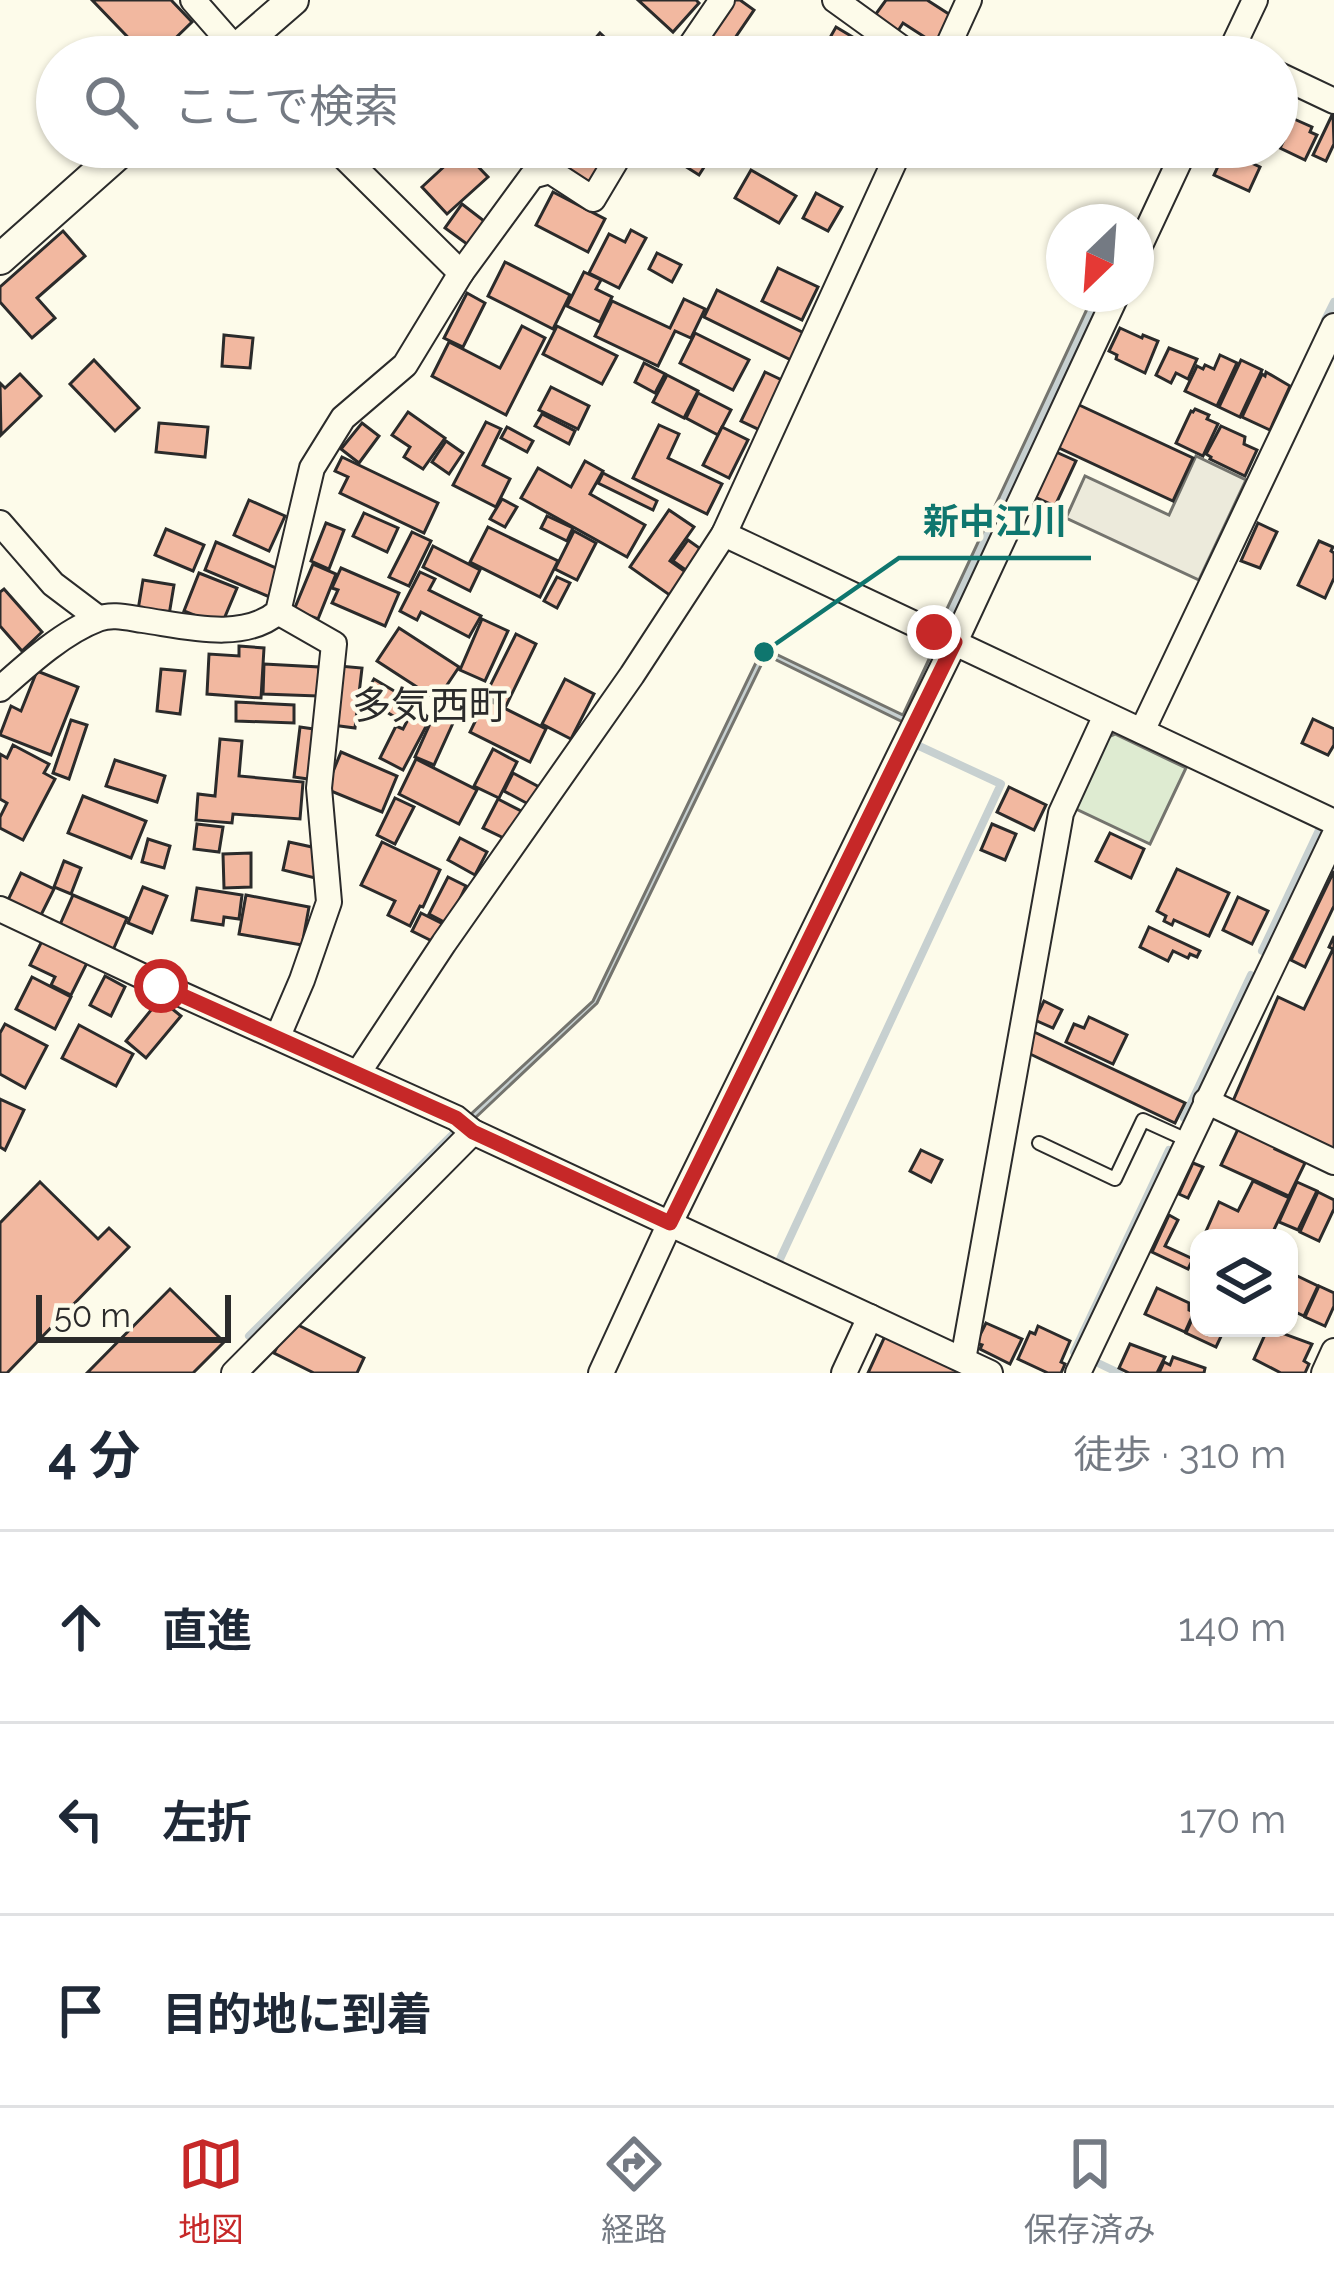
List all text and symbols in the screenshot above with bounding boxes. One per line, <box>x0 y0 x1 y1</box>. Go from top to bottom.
search box <box>36 36 1298 168</box>
icon: search <box>78 69 144 135</box>
text: ここで検索 <box>174 80 399 133</box>
north arrow <box>1046 204 1154 312</box>
callout: 新中江川 <box>899 486 1091 558</box>
text: 新中江川 <box>923 500 1067 542</box>
route end <box>907 605 961 659</box>
district label: 多気西町 <box>352 682 508 728</box>
route start <box>134 959 188 1013</box>
map controls <box>1190 1229 1298 1337</box>
button: layers <box>1190 1229 1298 1337</box>
scale bar <box>36 1289 231 1342</box>
text: 50 m <box>54 1296 131 1335</box>
text: 4 分 <box>48 1425 140 1485</box>
text: 徒歩 · 310 m <box>1074 1431 1286 1477</box>
icon: ahead <box>48 1594 114 1660</box>
text: 直進 <box>162 1604 252 1657</box>
text: 140 m <box>1178 1604 1286 1650</box>
icon: left <box>48 1786 114 1852</box>
text: 左折 <box>162 1796 252 1849</box>
text: 170 m <box>1179 1796 1286 1842</box>
icon: arrive <box>48 1978 114 2044</box>
text: 目的地に到着 <box>162 1988 432 2041</box>
tab: 地図 <box>178 2131 244 2251</box>
tab: 経路 <box>601 2131 667 2251</box>
tab: 保存済み <box>1024 2131 1156 2251</box>

